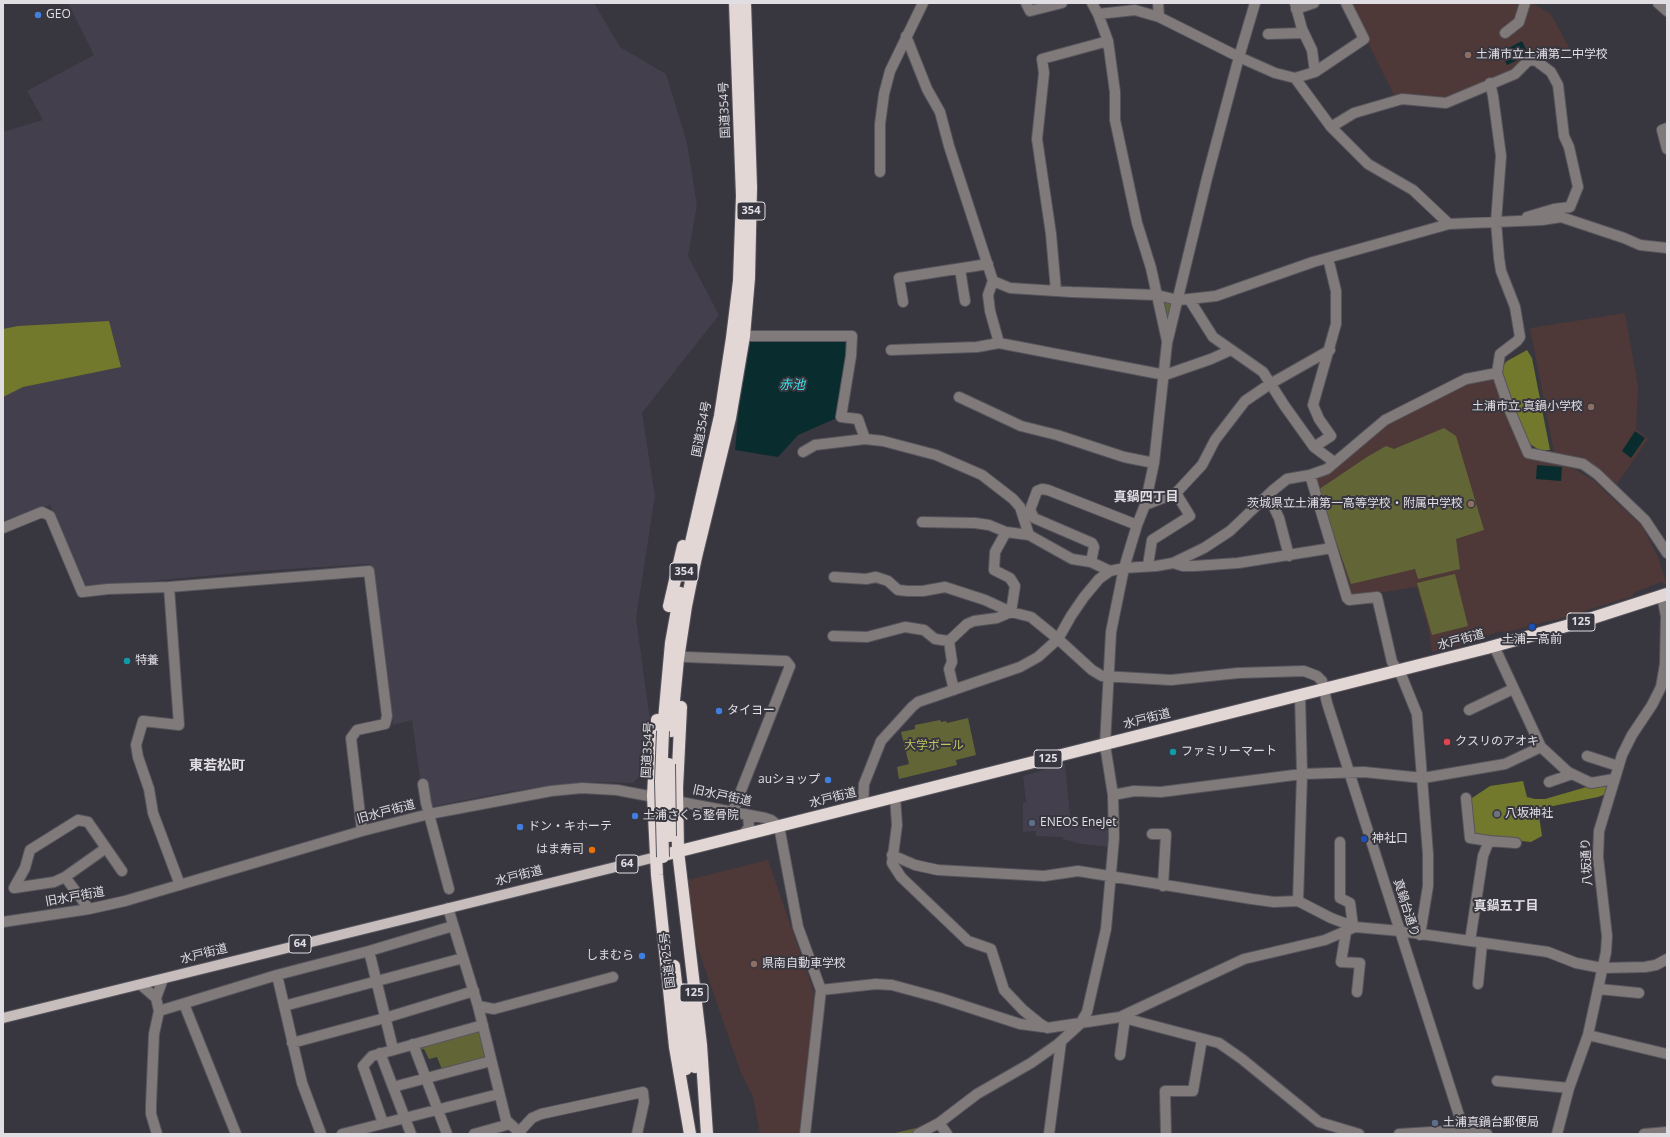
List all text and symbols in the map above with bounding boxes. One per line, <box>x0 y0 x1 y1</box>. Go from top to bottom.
place label: GEO <box>46 8 71 22</box>
marker: GEO <box>33 10 43 20</box>
place label: 土浦市立土浦第二中学校 <box>1476 48 1608 62</box>
marker: 土浦市立土浦第二中学校 <box>1463 50 1473 60</box>
street label: 国道354号 <box>717 81 733 139</box>
road number: 354 <box>737 202 765 220</box>
water label: 赤池 <box>779 377 805 393</box>
street label: 国道354号 <box>690 400 714 458</box>
place label: 土浦市立 真鍋小学校 <box>1472 400 1583 414</box>
marker: 土浦市立 真鍋小学校 <box>1586 402 1596 412</box>
district label: 真鍋四丁目 <box>1114 489 1178 505</box>
place label: 茨城県立土浦第一高等学校・附属中学校 <box>1247 497 1463 511</box>
marker: 茨城県立土浦第一高等学校・附属中学校 <box>1466 499 1476 509</box>
road number: 354 <box>670 563 698 581</box>
road number: 125 <box>1567 613 1595 631</box>
marker: 土浦一高前 <box>1527 622 1537 632</box>
street label: 水戸街道 <box>1436 627 1486 653</box>
place label: 土浦一高前 <box>1502 633 1562 647</box>
place label: 特養 <box>135 654 159 668</box>
marker: 特養 <box>122 656 132 666</box>
place label: タイヨー <box>727 704 775 718</box>
marker: タイヨー <box>714 706 724 716</box>
street label: 水戸街道 <box>1122 706 1172 732</box>
street label: 国道354号 <box>639 721 657 779</box>
place label: クスリのアオキ <box>1455 735 1539 749</box>
marker: クスリのアオキ <box>1442 737 1452 747</box>
park label: 大学ボール <box>904 739 964 753</box>
place label: ファミリーマート <box>1181 745 1277 759</box>
marker: ファミリーマート <box>1168 747 1178 757</box>
road number: 125 <box>1034 750 1062 768</box>
district label: 東若松町 <box>189 758 245 774</box>
place label: auショップ <box>758 773 820 787</box>
marker: auショップ <box>823 775 833 785</box>
street label: 旧水戸街道 <box>691 783 753 809</box>
street label: 水戸街道 <box>808 785 858 811</box>
street label: 旧水戸街道 <box>355 797 417 827</box>
place label: 八坂神社 <box>1505 807 1553 821</box>
place label: 土浦さくら整骨院 <box>643 809 739 823</box>
marker: 八坂神社 <box>1492 809 1502 819</box>
marker: 土浦さくら整骨院 <box>630 811 640 821</box>
place label: ENEOS EneJet <box>1040 816 1116 830</box>
marker: ENEOS EneJet <box>1027 818 1037 828</box>
place label: ドン・キホーテ <box>528 820 612 834</box>
marker: ドン・キホーテ <box>515 822 525 832</box>
place label: 神社口 <box>1372 832 1408 846</box>
marker: 神社口 <box>1359 834 1369 844</box>
street label: 八坂通り <box>1579 838 1595 886</box>
place label: はま寿司 <box>536 843 584 857</box>
marker: はま寿司 <box>587 845 597 855</box>
road number: 64 <box>616 855 638 873</box>
street label: 水戸街道 <box>494 863 544 889</box>
street label: 真鍋台通り <box>1390 877 1422 939</box>
street label: 旧水戸街道 <box>44 885 106 909</box>
district label: 真鍋五丁目 <box>1474 898 1538 914</box>
street label: 国道125号 <box>657 931 679 989</box>
road number: 64 <box>289 935 311 953</box>
street label: 水戸街道 <box>179 941 229 967</box>
place label: しまむら <box>586 949 634 963</box>
marker: しまむら <box>637 951 647 961</box>
place label: 県南自動車学校 <box>762 957 846 971</box>
marker: 県南自動車学校 <box>749 959 759 969</box>
road number: 125 <box>680 984 708 1002</box>
place label: 土浦真鍋台郵便局 <box>1443 1116 1539 1130</box>
marker: 土浦真鍋台郵便局 <box>1430 1118 1440 1128</box>

